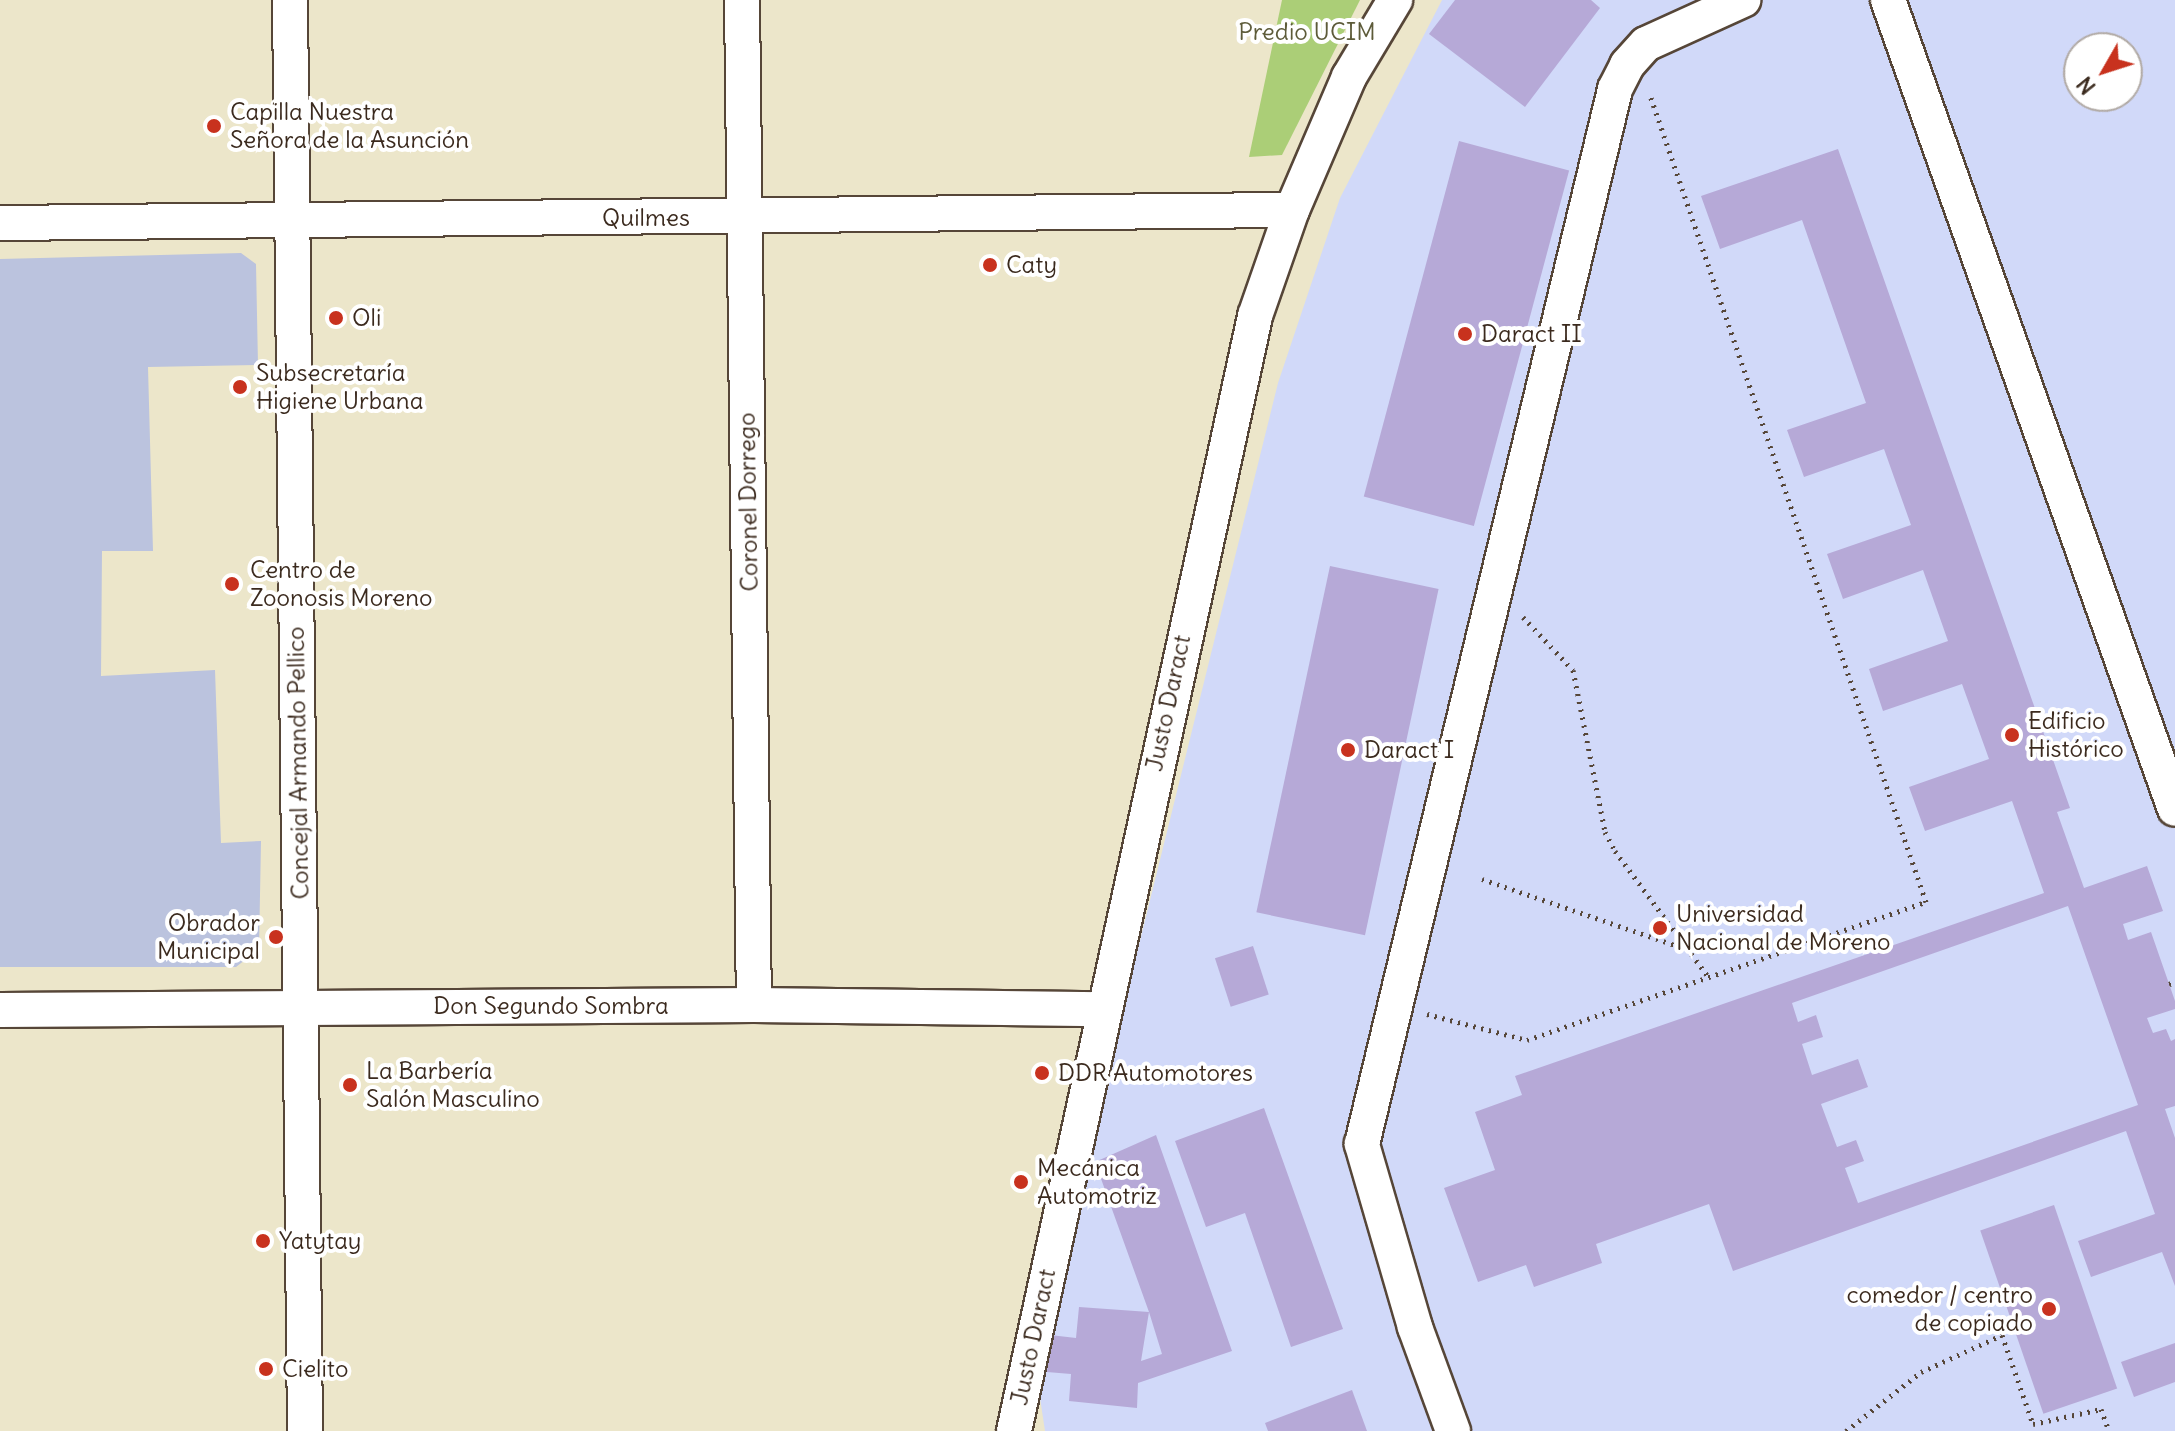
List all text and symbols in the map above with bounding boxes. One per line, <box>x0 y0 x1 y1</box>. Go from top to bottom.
park label: Predio UCIM <box>1238 18 1376 46</box>
north arrow <box>2063 32 2143 112</box>
text: N <box>2070 71 2102 101</box>
place label: Capilla Nuestra Señora de la Asunción <box>230 98 469 154</box>
marker: Capilla Nuestra Señora de la Asunción <box>205 117 223 135</box>
street label: Quilmes <box>602 204 690 232</box>
place label: Caty <box>1006 251 1057 279</box>
marker: Caty <box>981 256 999 274</box>
place label: Oli <box>352 304 381 332</box>
marker: Oli <box>327 309 345 327</box>
place label: Daract II <box>1481 320 1582 348</box>
marker: Daract II <box>1456 325 1474 343</box>
place label: Subsecretaría Higiene Urbana <box>256 359 423 415</box>
marker: Subsecretaría Higiene Urbana <box>231 378 249 396</box>
street label: Coronel Dorrego <box>732 412 764 592</box>
place label: Centro de Zoonosis Moreno <box>250 556 433 612</box>
marker: Centro de Zoonosis Moreno <box>221 573 243 595</box>
street label: Concejal Armando Pellico <box>281 626 315 900</box>
street label: Justo Daract <box>1140 632 1196 774</box>
place label: Edificio Histórico <box>2028 707 2124 763</box>
marker: Edificio Histórico <box>2003 726 2021 744</box>
place label: Daract I <box>1364 736 1454 764</box>
marker: Daract I <box>1339 741 1357 759</box>
place label: Universidad Nacional de Moreno <box>1676 900 1891 956</box>
place label: Obrador Municipal <box>157 909 260 965</box>
marker: Universidad Nacional de Moreno <box>1651 919 1669 937</box>
marker: Obrador Municipal <box>267 928 285 946</box>
street label: Don Segundo Sombra <box>433 992 669 1020</box>
place label: La Barbería Salón Masculino <box>366 1057 540 1113</box>
place label: DDR Automotores <box>1058 1059 1253 1087</box>
marker: DDR Automotores <box>1033 1064 1051 1082</box>
marker: La Barbería Salón Masculino <box>341 1076 359 1094</box>
place label: Mecánica Automotriz <box>1037 1154 1157 1210</box>
marker: Mecánica Automotriz <box>1012 1173 1030 1191</box>
place label: Yatytay <box>279 1227 361 1255</box>
marker: Yatytay <box>254 1232 272 1250</box>
street label: Justo Daract <box>1005 1266 1061 1408</box>
place label: comedor / centro de copiado <box>1846 1281 2033 1337</box>
marker: comedor / centro de copiado <box>2040 1300 2058 1318</box>
place label: Cielito <box>282 1355 348 1383</box>
marker: Cielito <box>257 1360 275 1378</box>

